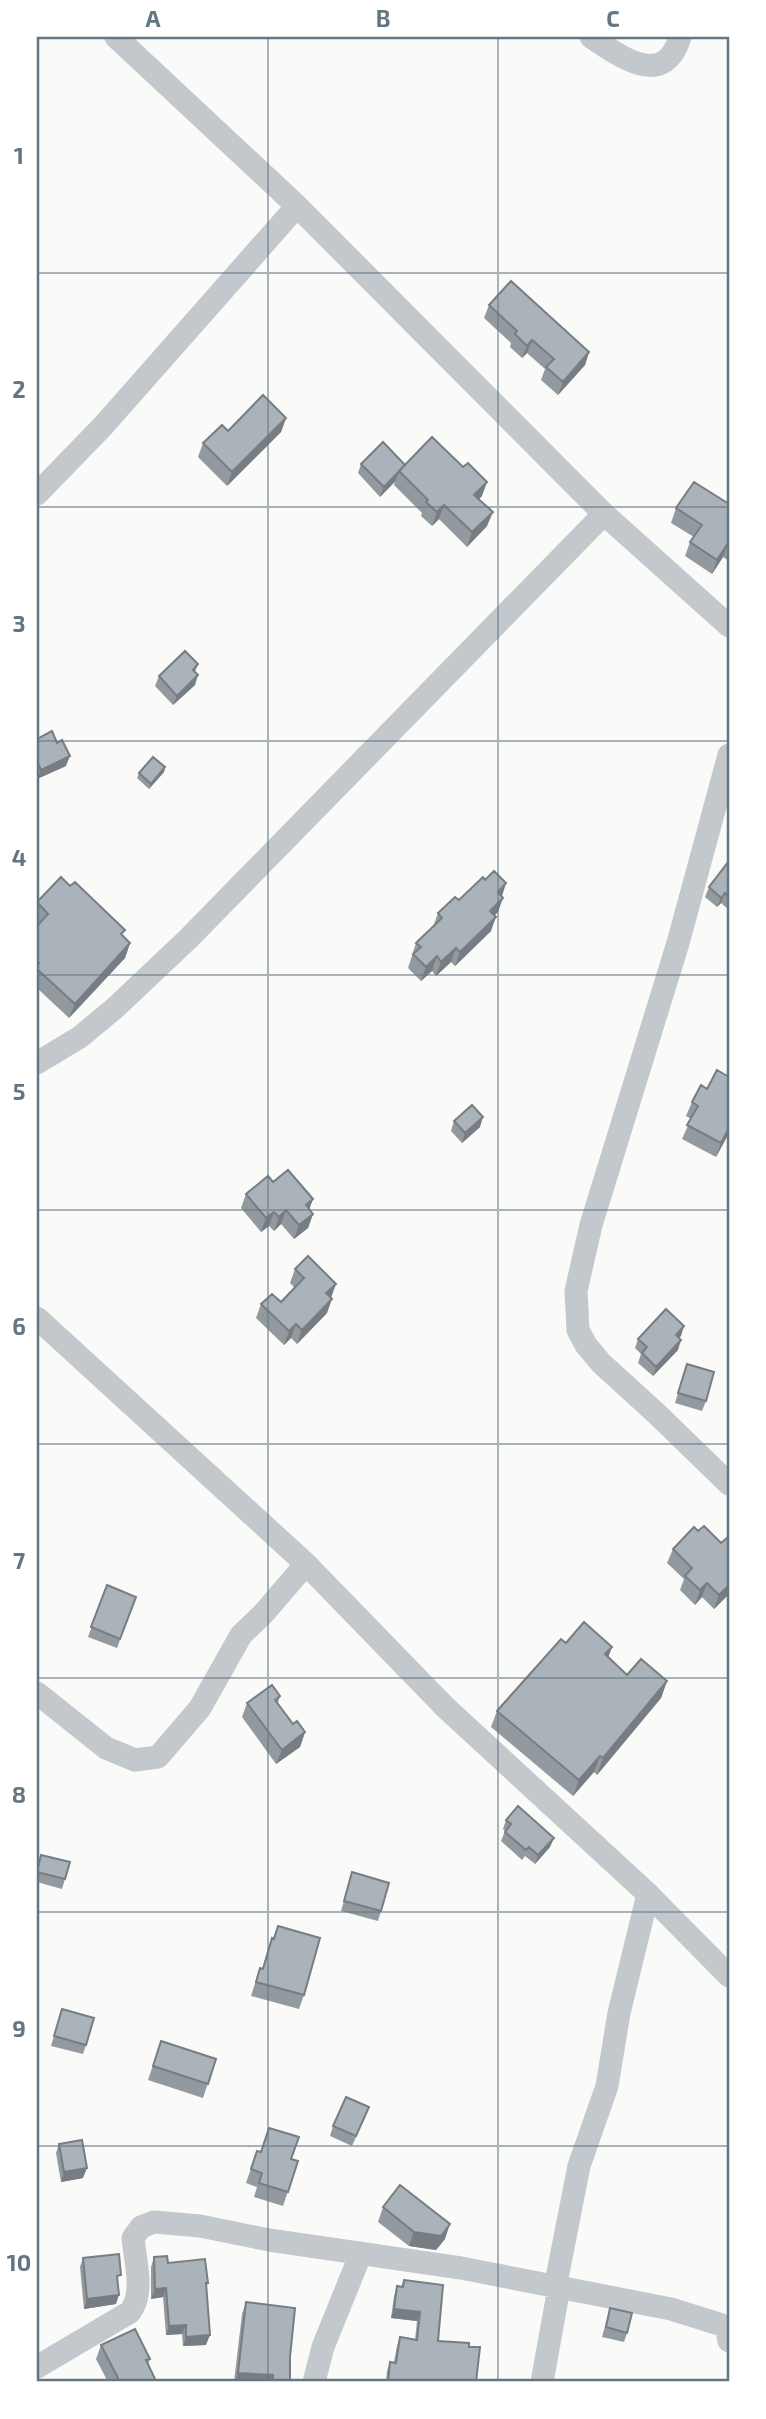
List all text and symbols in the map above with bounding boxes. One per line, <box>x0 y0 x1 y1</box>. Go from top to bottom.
text: A <box>145 4 161 32</box>
text: B <box>376 4 390 32</box>
text: C <box>606 4 620 32</box>
text: 1 <box>14 141 24 169</box>
text: 2 <box>12 375 26 403</box>
text: 3 <box>12 609 26 637</box>
text: 4 <box>12 843 26 871</box>
text: 5 <box>13 1077 25 1105</box>
text: 6 <box>12 1312 26 1340</box>
text: 7 <box>13 1546 25 1574</box>
text: 8 <box>12 1780 26 1808</box>
text: 9 <box>12 2014 26 2042</box>
text: 10 <box>7 2248 31 2276</box>

